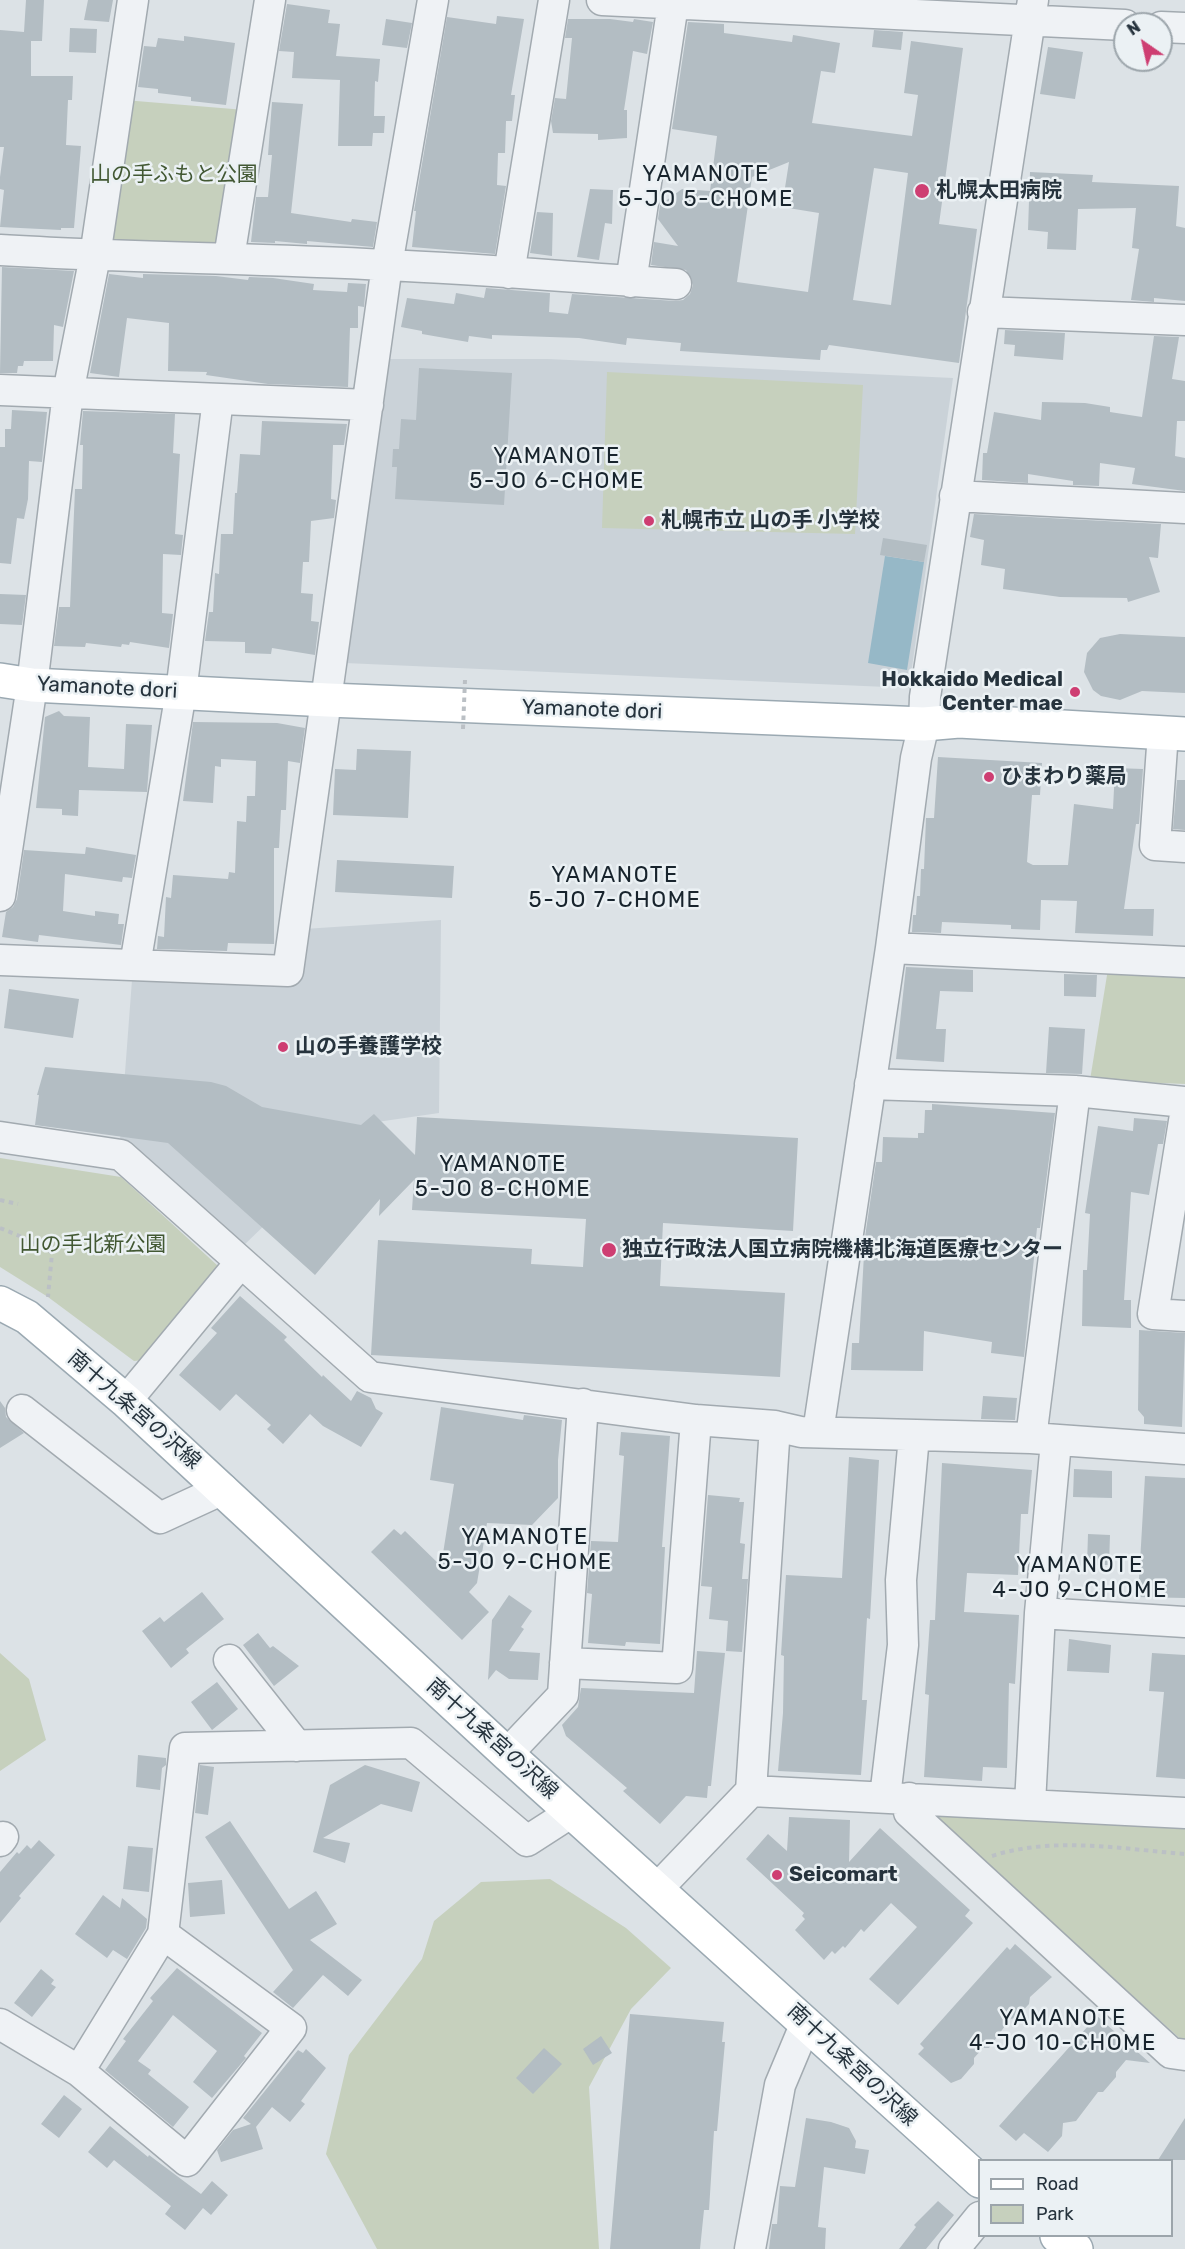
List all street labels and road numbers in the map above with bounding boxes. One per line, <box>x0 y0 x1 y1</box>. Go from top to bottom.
street label: Yamanote dori <box>36 672 178 704</box>
street label: Yamanote dori <box>521 695 663 725</box>
street label: 南十九条宮の沢線 <box>62 1345 206 1475</box>
street label: 南十九条宮の沢線 <box>421 1673 563 1805</box>
street label: 南十九条宮の沢線 <box>782 1998 922 2132</box>

